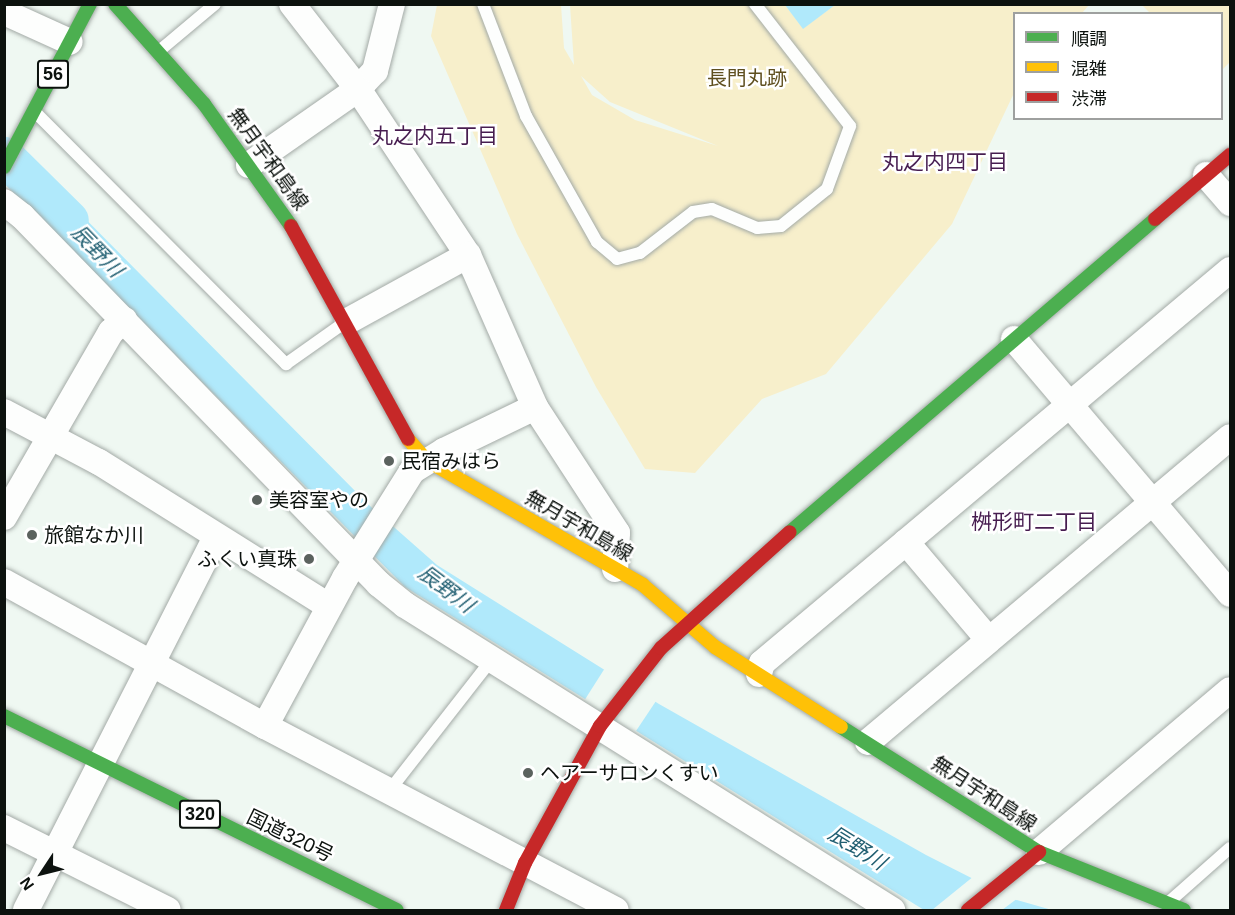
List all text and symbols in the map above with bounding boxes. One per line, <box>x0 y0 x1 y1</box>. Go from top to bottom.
legend <box>1013 12 1223 120</box>
text: 順調 <box>1071 29 1107 49</box>
road number: 56 <box>36 59 70 89</box>
text: 混雑 <box>1071 59 1107 79</box>
park label: 長門丸跡 <box>707 66 787 90</box>
text: 渋滞 <box>1071 89 1107 109</box>
street label: 無月宇和島線 <box>223 103 313 215</box>
district label: 丸之内五丁目 <box>372 123 498 149</box>
district label: 丸之内四丁目 <box>882 149 1008 175</box>
water label: 辰野川 <box>66 220 128 282</box>
place label: 民宿みはら <box>401 449 501 473</box>
marker: 民宿みはら <box>382 454 396 468</box>
street label: 無月宇和島線 <box>521 486 637 566</box>
place label: 美容室やの <box>269 488 369 512</box>
marker: 美容室やの <box>250 493 264 507</box>
district label: 桝形町二丁目 <box>971 509 1097 535</box>
place label: 旅館なか川 <box>44 523 144 547</box>
marker: 旅館なか川 <box>25 528 39 542</box>
place label: ふくい真珠 <box>197 547 297 571</box>
marker: ふくい真珠 <box>302 552 316 566</box>
water label: 辰野川 <box>413 560 479 618</box>
street label: 無月宇和島線 <box>927 751 1041 837</box>
place label: ヘアーサロンくすい <box>540 761 719 785</box>
marker: ヘアーサロンくすい <box>521 766 535 780</box>
road number: 320 <box>178 799 222 829</box>
street label: 国道320号 <box>243 805 337 867</box>
water label: 辰野川 <box>824 821 890 875</box>
north arrow <box>12 843 72 903</box>
text: N <box>17 874 37 893</box>

